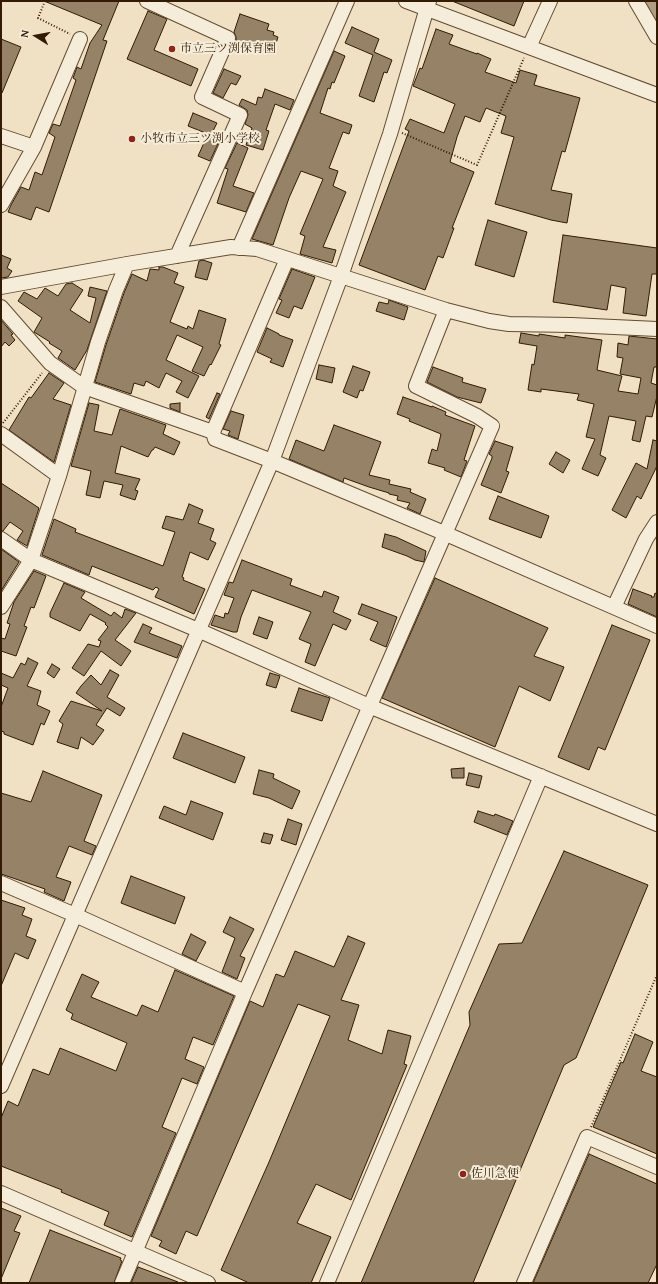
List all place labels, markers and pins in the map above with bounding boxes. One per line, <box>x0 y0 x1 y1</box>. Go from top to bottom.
place label: 市立三ツ渕保育園 <box>180 42 276 56</box>
marker: 市立三ツ渕保育園 <box>167 44 177 54</box>
place label: 小牧市立三ツ渕小学校 <box>140 132 260 146</box>
marker: 小牧市立三ツ渕小学校 <box>127 134 137 144</box>
place label: 佐川急便 <box>471 1167 519 1181</box>
marker: 佐川急便 <box>458 1169 468 1179</box>

